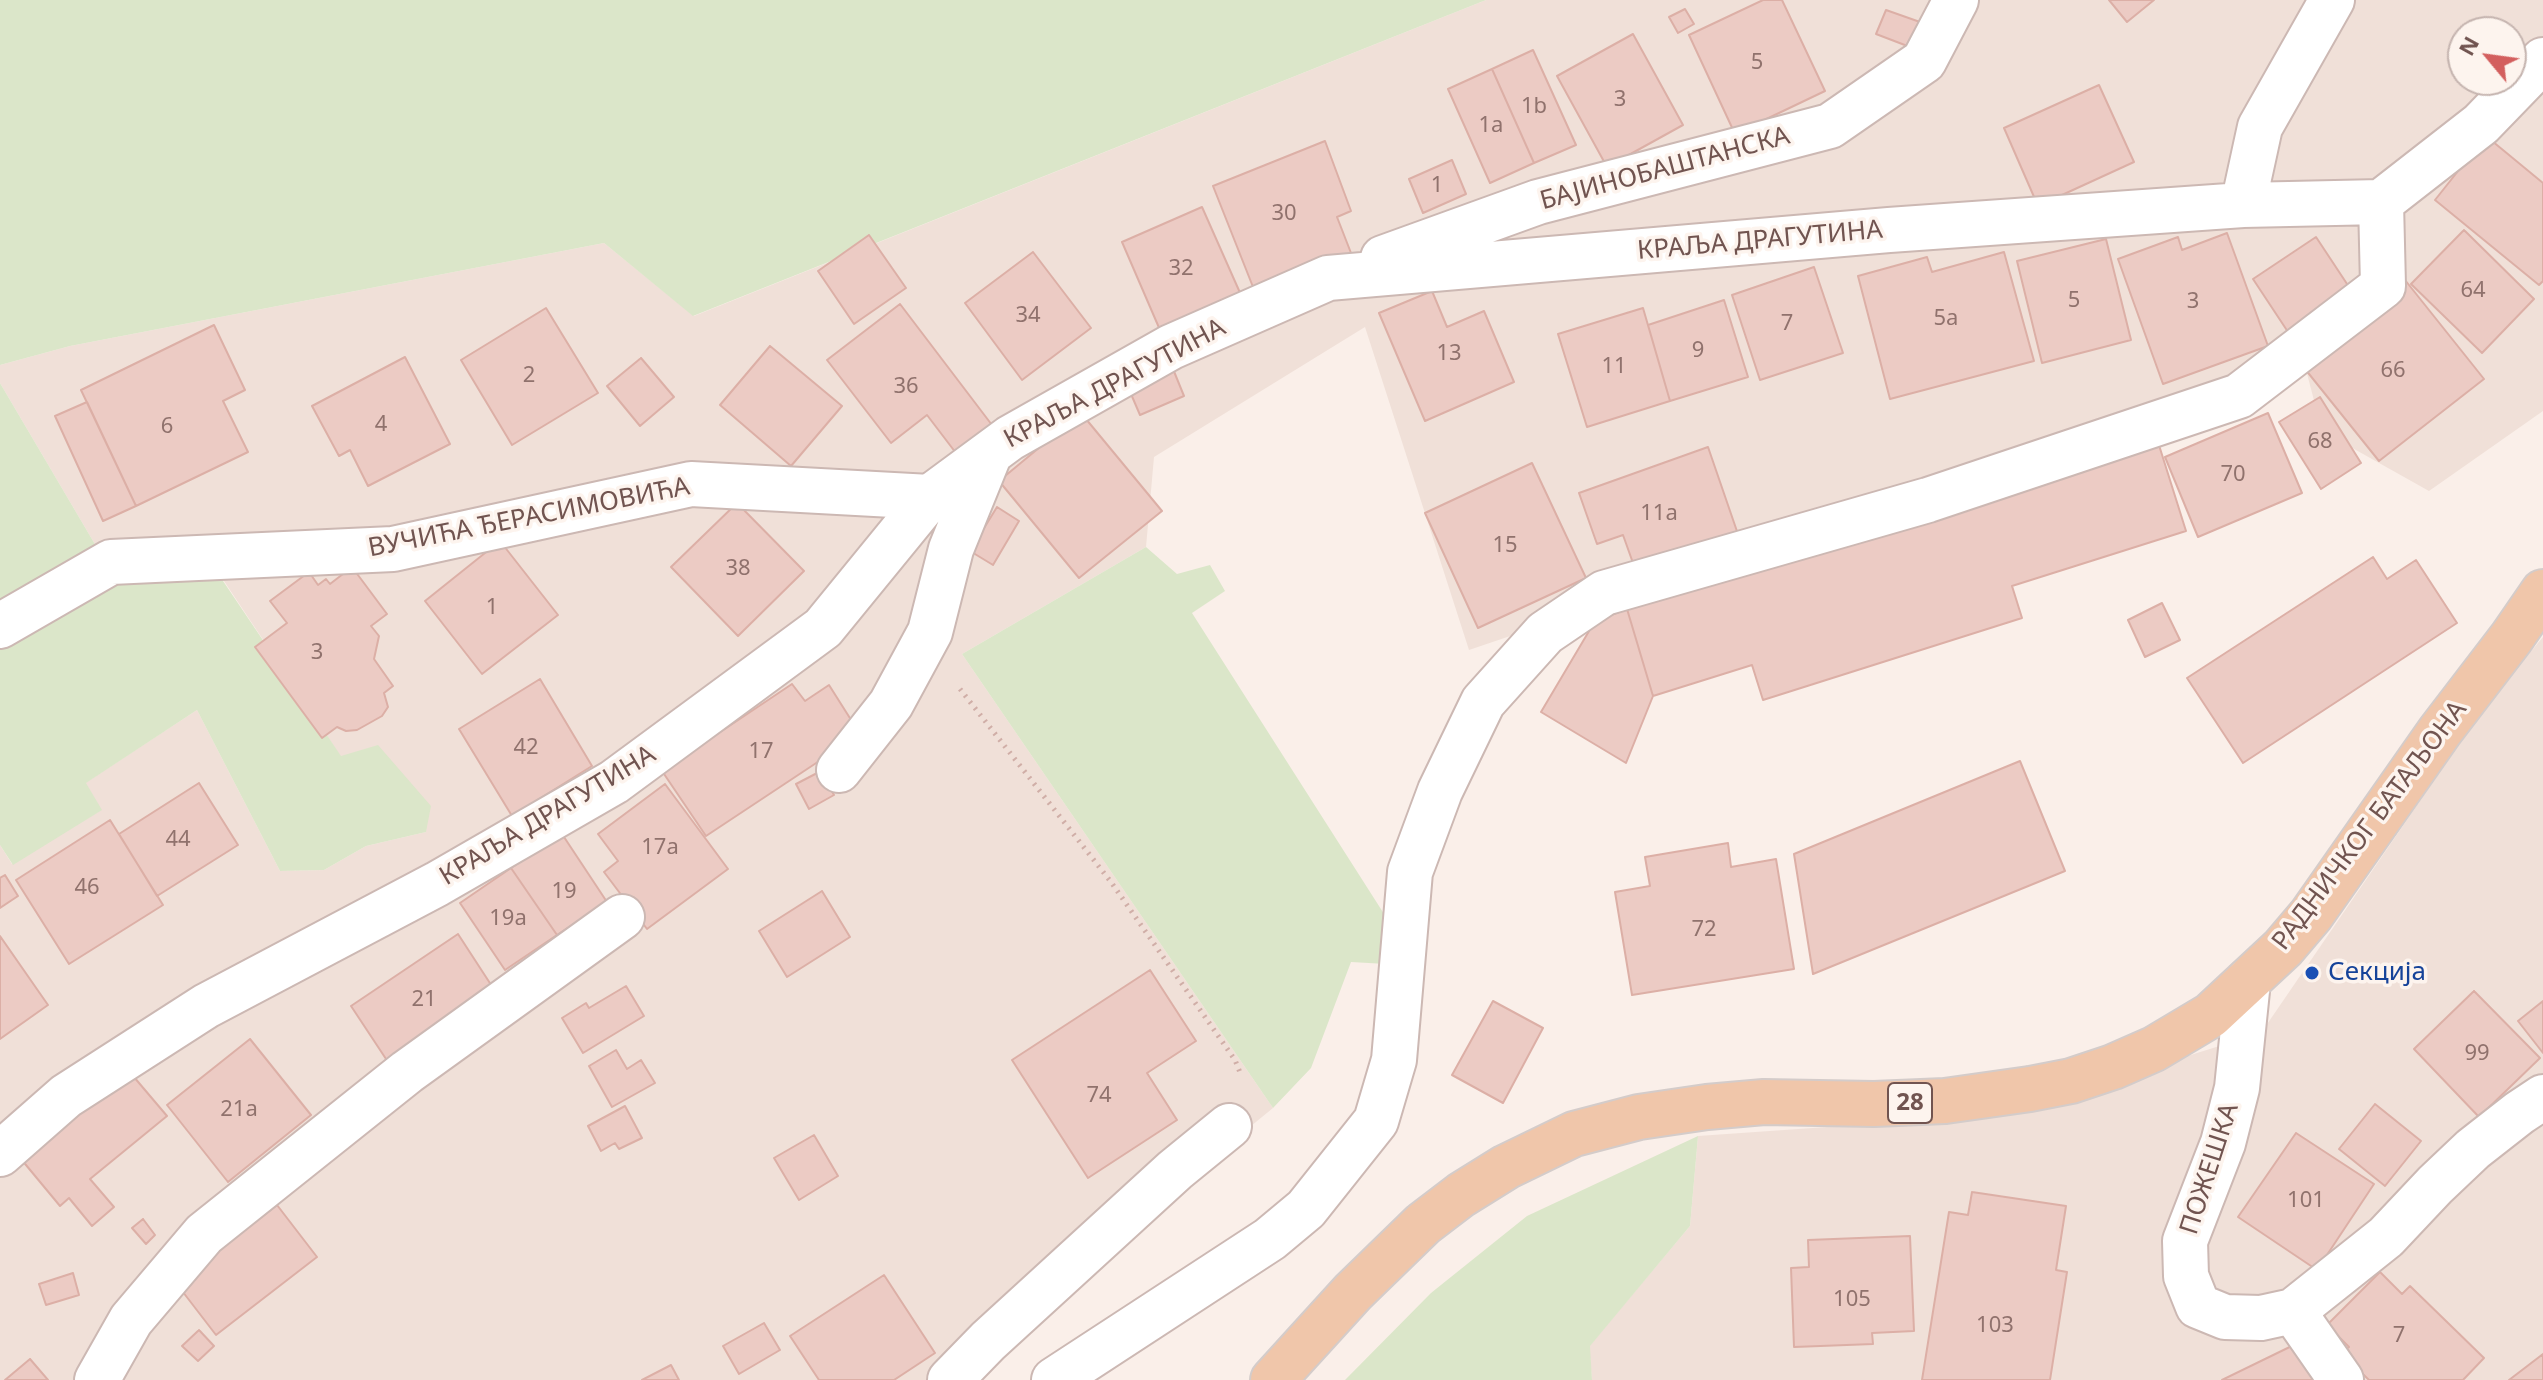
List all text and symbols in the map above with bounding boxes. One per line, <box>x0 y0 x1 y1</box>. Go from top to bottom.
north arrow <box>2447 16 2527 96</box>
text: N <box>2450 30 2485 60</box>
house number: 5 <box>1751 50 1763 76</box>
house number: 3 <box>1614 87 1626 113</box>
house number: 1b <box>1521 94 1547 120</box>
house number: 1a <box>1479 113 1503 139</box>
street label: БАЈИНОБАШТАНСКА <box>1537 121 1793 217</box>
house number: 1 <box>1431 173 1443 199</box>
house number: 30 <box>1271 201 1297 227</box>
street label: КРАЉА ДРАГУТИНА <box>1636 215 1884 267</box>
house number: 32 <box>1168 256 1194 282</box>
house number: 64 <box>2460 278 2486 304</box>
house number: 5 <box>2068 288 2080 314</box>
house number: 3 <box>2187 289 2199 315</box>
house number: 34 <box>1015 303 1041 329</box>
house number: 5a <box>1934 306 1958 332</box>
house number: 7 <box>1781 311 1793 337</box>
street label: КРАЉА ДРАГУТИНА <box>999 312 1231 456</box>
house number: 9 <box>1692 338 1704 364</box>
house number: 13 <box>1436 341 1462 367</box>
house number: 11 <box>1601 354 1627 380</box>
house number: 66 <box>2380 358 2406 384</box>
house number: 2 <box>523 363 535 389</box>
house number: 36 <box>893 374 919 400</box>
house number: 4 <box>375 412 387 438</box>
house number: 6 <box>161 414 173 440</box>
house number: 68 <box>2307 429 2333 455</box>
house number: 70 <box>2220 462 2246 488</box>
street label: ВУЧИЋА ЂЕРАСИМОВИЋА <box>366 471 692 565</box>
house number: 11a <box>1640 501 1678 527</box>
house number: 15 <box>1492 533 1518 559</box>
house number: 38 <box>725 556 751 582</box>
house number: 1 <box>486 595 498 621</box>
house number: 3 <box>311 640 323 666</box>
street label: РАДНИЧКОГ БАТАЉОНА <box>2266 695 2474 957</box>
house number: 42 <box>513 735 539 761</box>
street label: КРАЉА ДРАГУТИНА <box>434 739 662 893</box>
house number: 17 <box>748 739 774 765</box>
house number: 44 <box>165 827 191 853</box>
house number: 17a <box>641 835 679 861</box>
house number: 46 <box>74 875 100 901</box>
house number: 19 <box>551 879 577 905</box>
house number: 19a <box>489 906 527 932</box>
house number: 72 <box>1691 917 1717 943</box>
place label: Секција <box>2328 957 2426 989</box>
marker: Секција <box>2303 964 2321 982</box>
house number: 21 <box>411 987 437 1013</box>
house number: 99 <box>2464 1041 2490 1067</box>
house number: 74 <box>1086 1083 1112 1109</box>
road number: 28 <box>1888 1083 1932 1123</box>
house number: 21a <box>220 1097 258 1123</box>
street label: ПОЖЕШКА <box>2174 1099 2246 1239</box>
house number: 101 <box>2287 1188 2325 1214</box>
house number: 105 <box>1833 1287 1871 1313</box>
house number: 103 <box>1976 1313 2014 1339</box>
house number: 7 <box>2393 1323 2405 1349</box>

